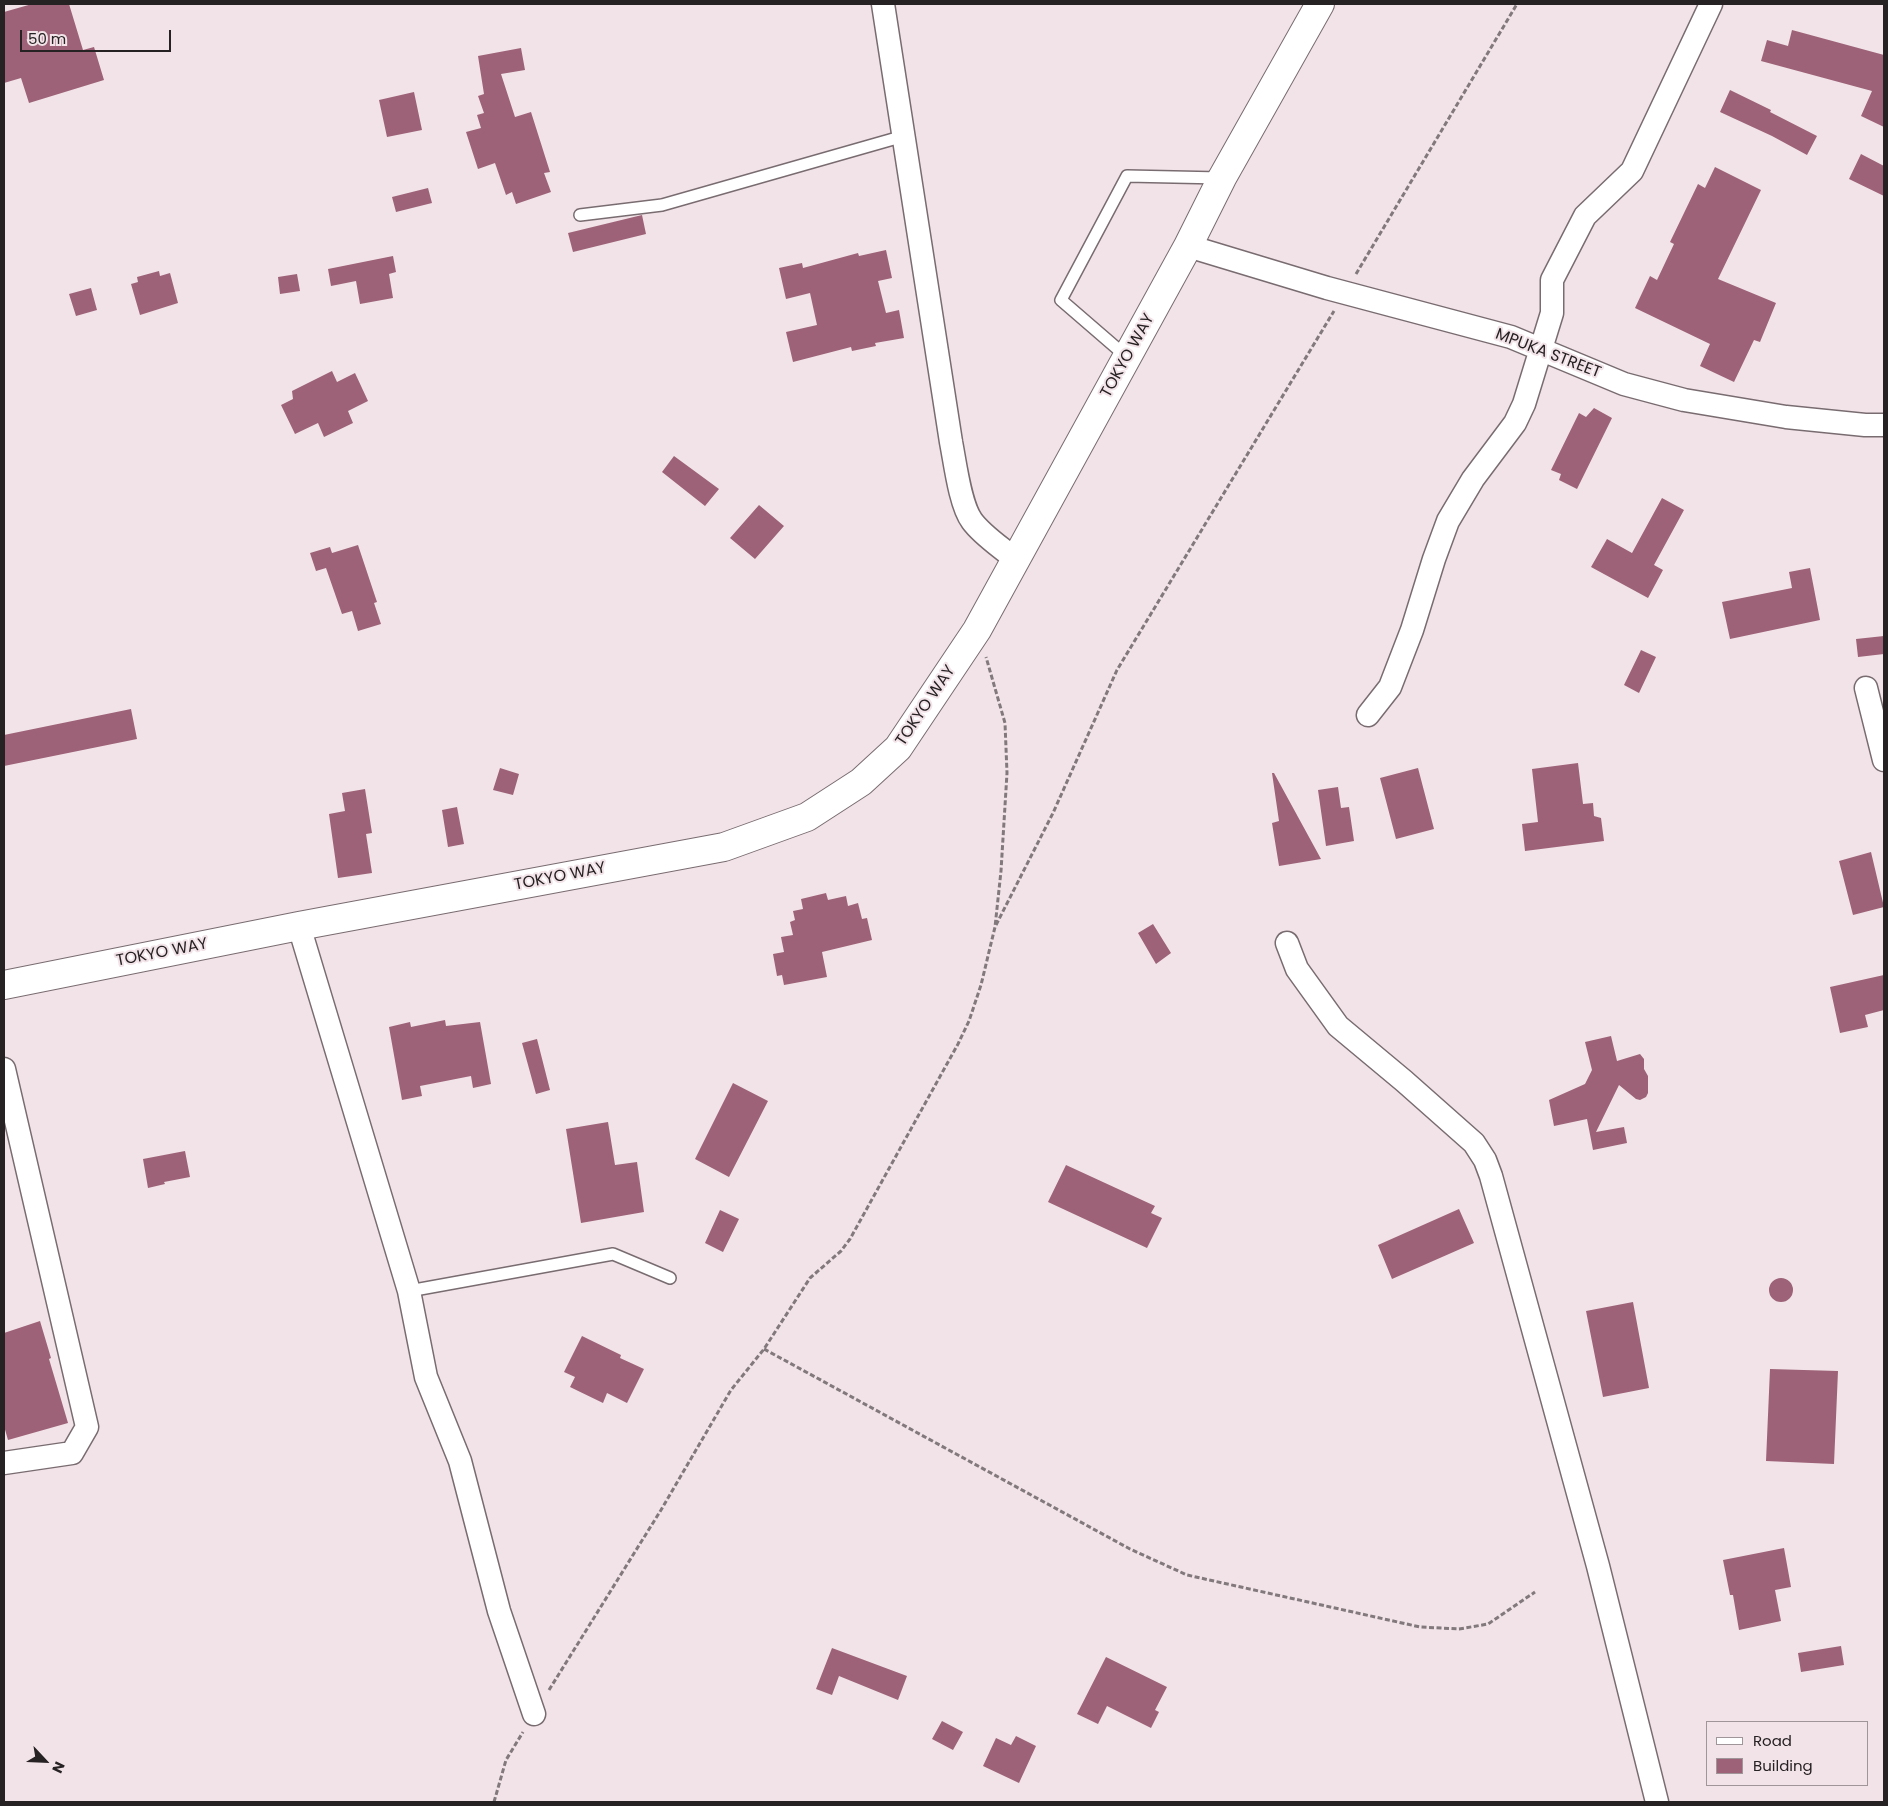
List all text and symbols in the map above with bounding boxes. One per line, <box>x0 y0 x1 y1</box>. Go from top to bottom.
scale bar <box>22 20 174 52</box>
text: 50 m <box>28 28 66 49</box>
street label: TOKYO WAY <box>1097 311 1159 401</box>
street label: MPUKA STREET <box>1493 325 1603 383</box>
street label: TOKYO WAY <box>892 662 960 750</box>
street label: TOKYO WAY <box>513 859 607 895</box>
street label: TOKYO WAY <box>115 935 209 971</box>
legend <box>1706 1721 1868 1786</box>
text: Road <box>1753 1730 1792 1751</box>
north arrow <box>20 1736 70 1786</box>
text: Building <box>1753 1755 1813 1776</box>
text: N <box>47 1758 70 1776</box>

